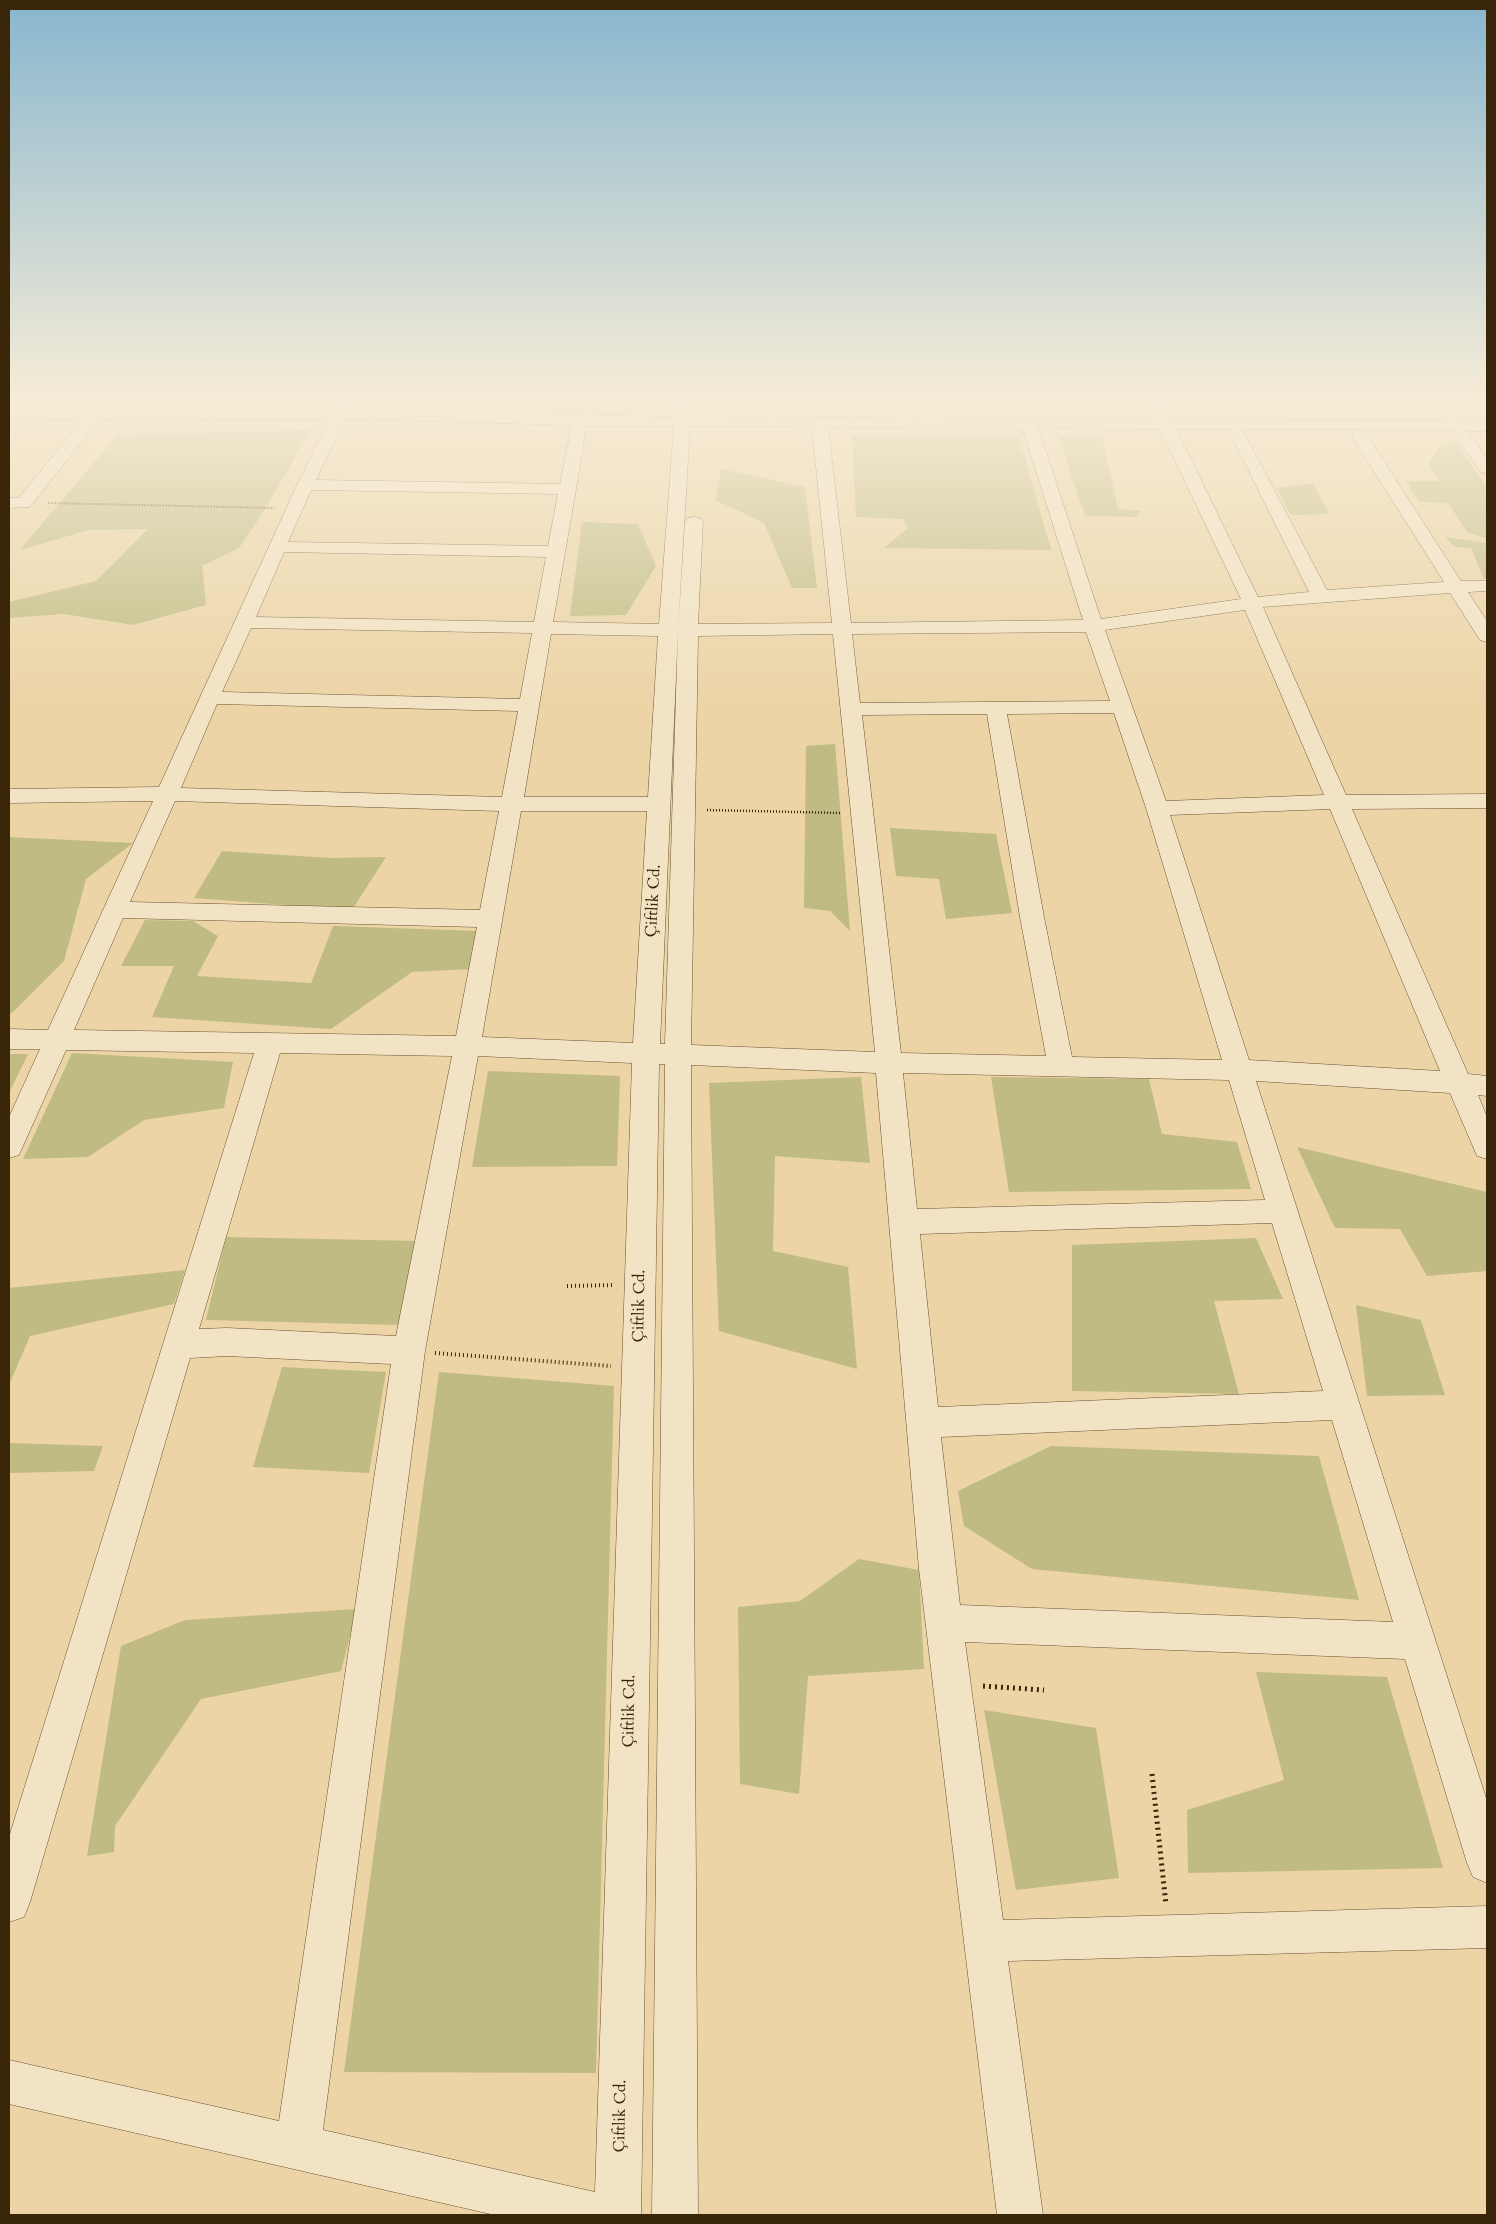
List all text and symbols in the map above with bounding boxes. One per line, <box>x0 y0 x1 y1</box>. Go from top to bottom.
street label: Çiftlik Cd. <box>643 864 665 938</box>
street label: Çiftlik Cd. <box>630 1269 650 1343</box>
street label: Çiftlik Cd. <box>620 1674 640 1748</box>
street label: Çiftlik Cd. <box>611 2079 631 2153</box>

